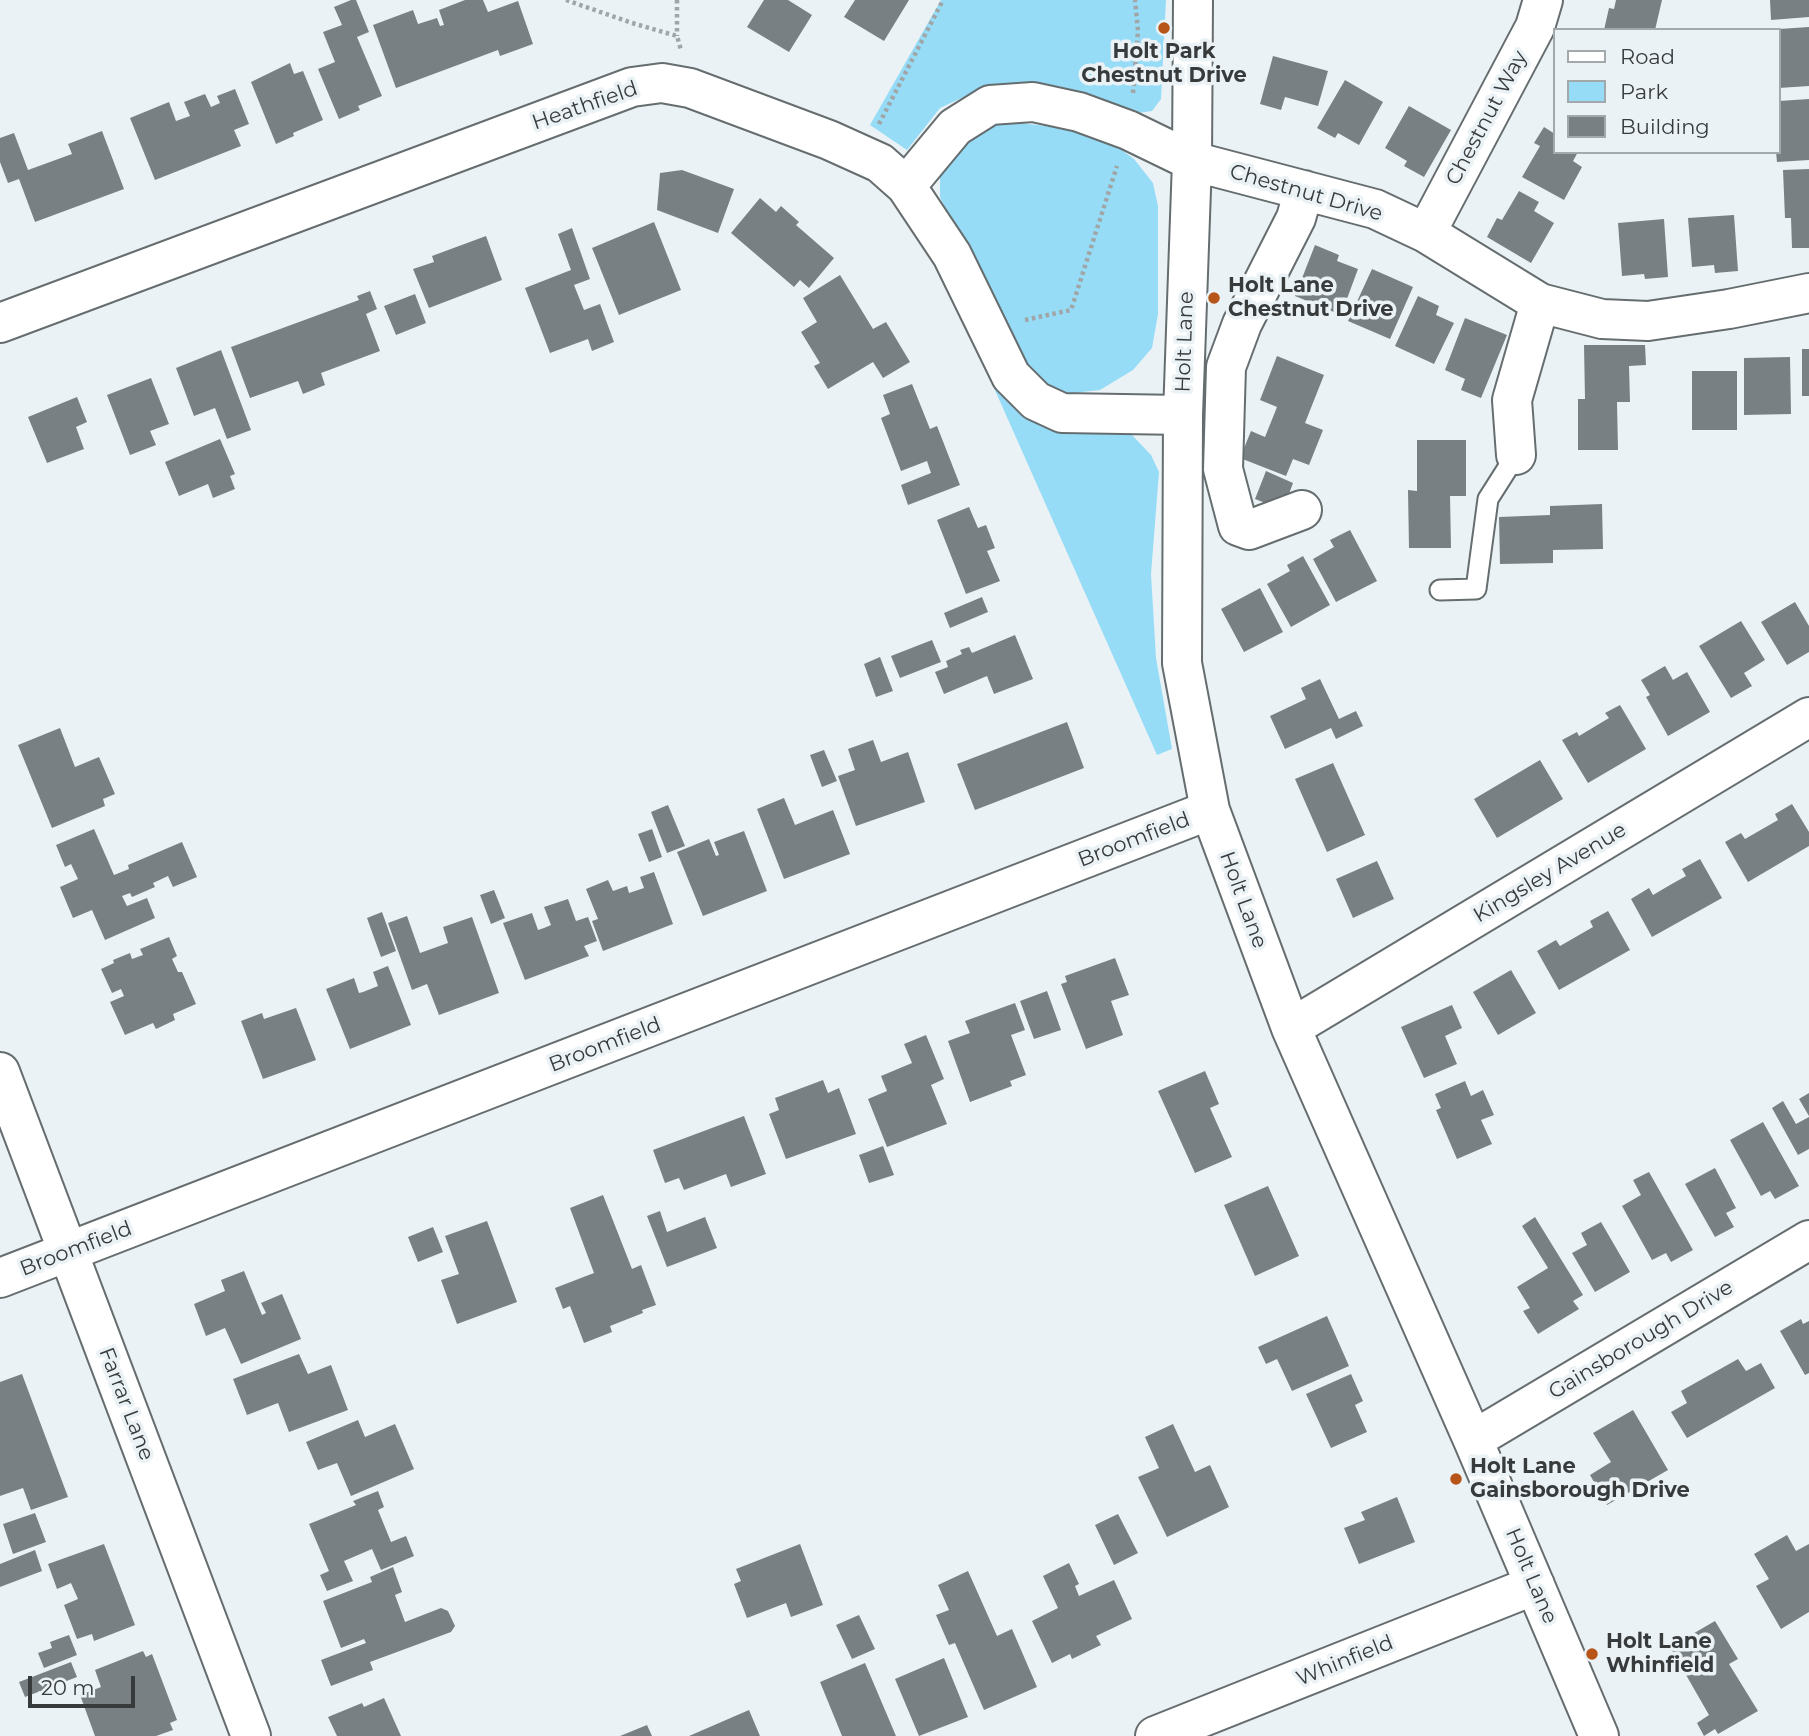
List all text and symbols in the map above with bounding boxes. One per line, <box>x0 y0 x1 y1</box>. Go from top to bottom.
marker: Holt Park Chestnut Drive <box>1156 20 1172 36</box>
legend <box>1554 28 1781 154</box>
place label: Holt Park Chestnut Drive <box>1081 39 1247 89</box>
text: Road <box>1620 44 1675 69</box>
street label: Chestnut Way <box>1441 47 1533 189</box>
street label: Heathfield <box>529 76 641 136</box>
text: Park <box>1620 79 1668 104</box>
text: Building <box>1620 114 1710 139</box>
street label: Chestnut Drive <box>1227 159 1385 227</box>
place label: Holt Lane Chestnut Drive <box>1228 273 1393 323</box>
marker: Holt Lane Chestnut Drive <box>1206 290 1222 306</box>
street label: Holt Lane <box>1171 291 1199 393</box>
street label: Broomfield <box>1074 807 1194 873</box>
street label: Kingsley Avenue <box>1469 817 1631 929</box>
street label: Holt Lane <box>1214 848 1272 952</box>
street label: Broomfield <box>545 1012 665 1078</box>
street label: Broomfield <box>16 1216 136 1282</box>
street label: Gainsborough Drive <box>1544 1275 1738 1405</box>
street label: Farrar Lane <box>93 1344 159 1464</box>
place label: Holt Lane Gainsborough Drive <box>1470 1454 1690 1504</box>
marker: Holt Lane Gainsborough Drive <box>1448 1471 1464 1487</box>
street label: Holt Lane <box>1500 1524 1562 1628</box>
place label: Holt Lane Whinfield <box>1606 1629 1714 1679</box>
street label: Whinfield <box>1293 1630 1397 1692</box>
marker: Holt Lane Whinfield <box>1584 1646 1600 1662</box>
scale bar <box>32 1662 138 1706</box>
text: 20 m <box>41 1675 95 1700</box>

